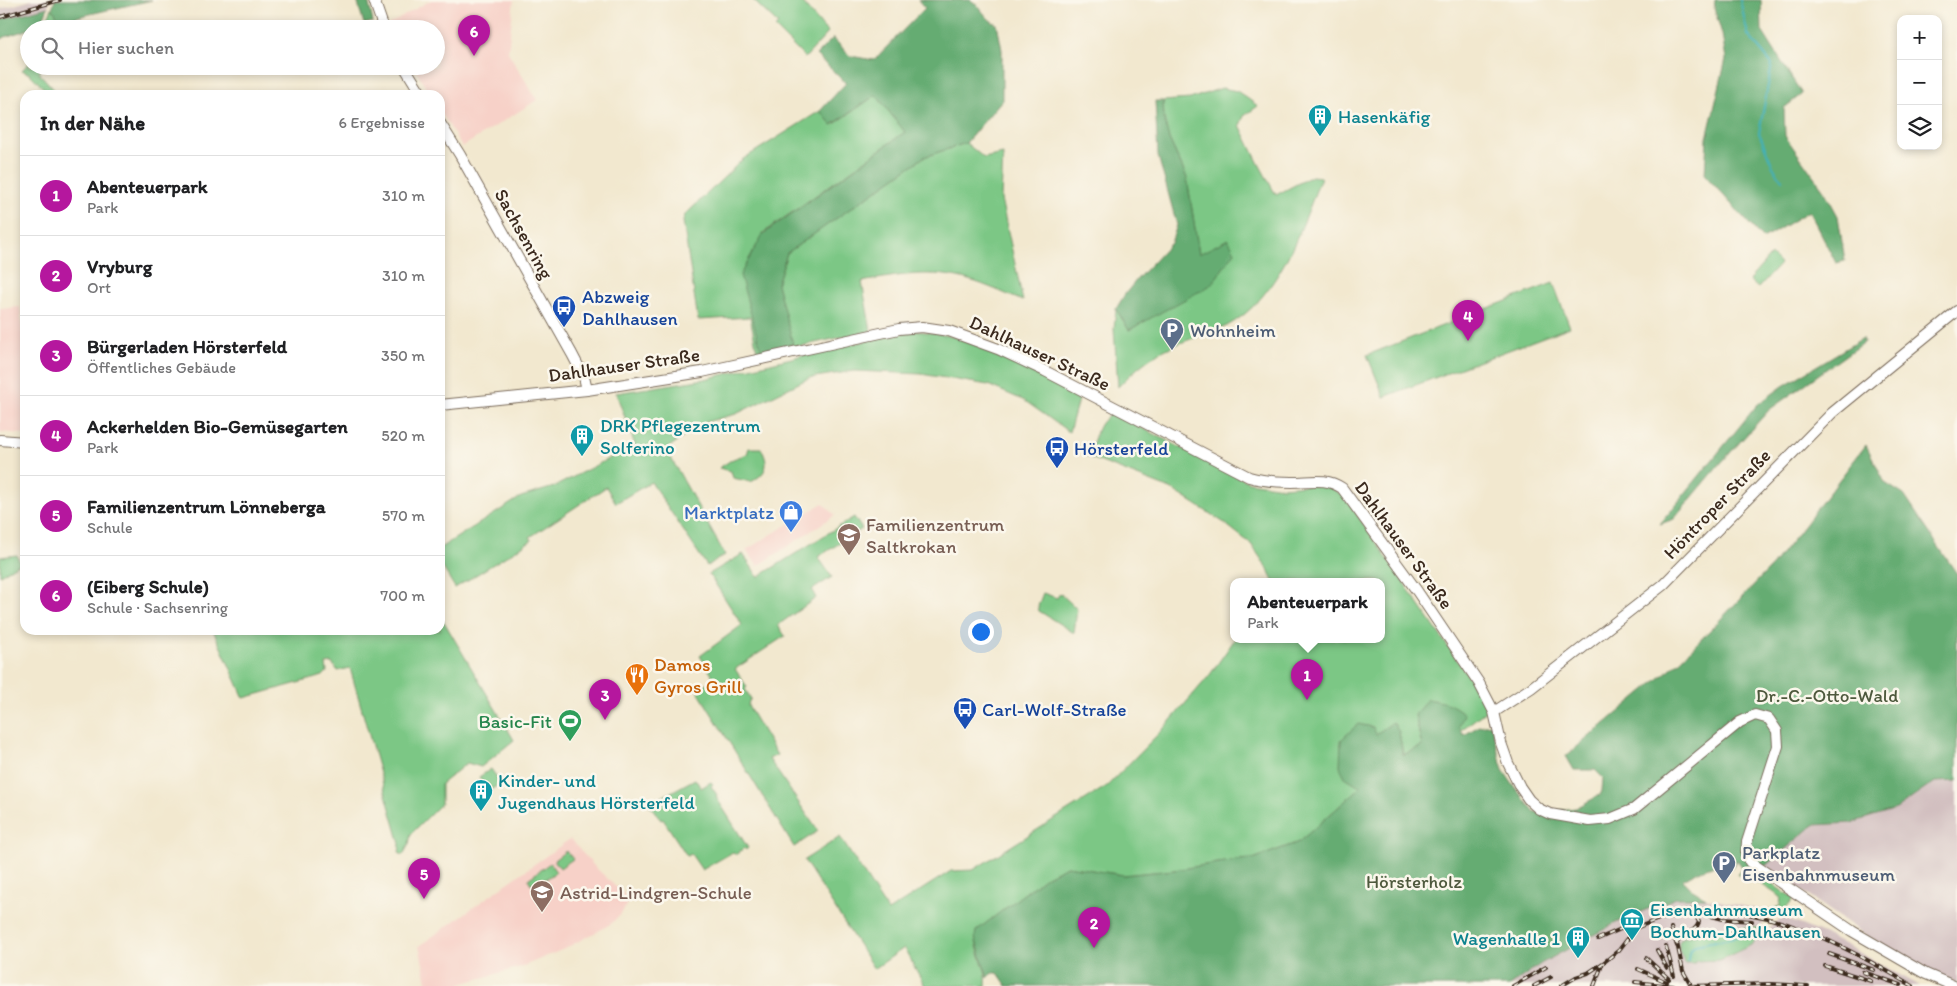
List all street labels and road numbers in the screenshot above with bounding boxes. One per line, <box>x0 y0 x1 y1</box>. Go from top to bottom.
street label: Sachsenring <box>490 185 558 284</box>
street label: Dahlhauser Straße <box>966 310 1114 396</box>
street label: Dahlhauser Straße <box>547 343 701 387</box>
street label: Höntroper Straße <box>1659 444 1775 564</box>
street label: Dahlhauser Straße <box>1350 477 1458 613</box>

